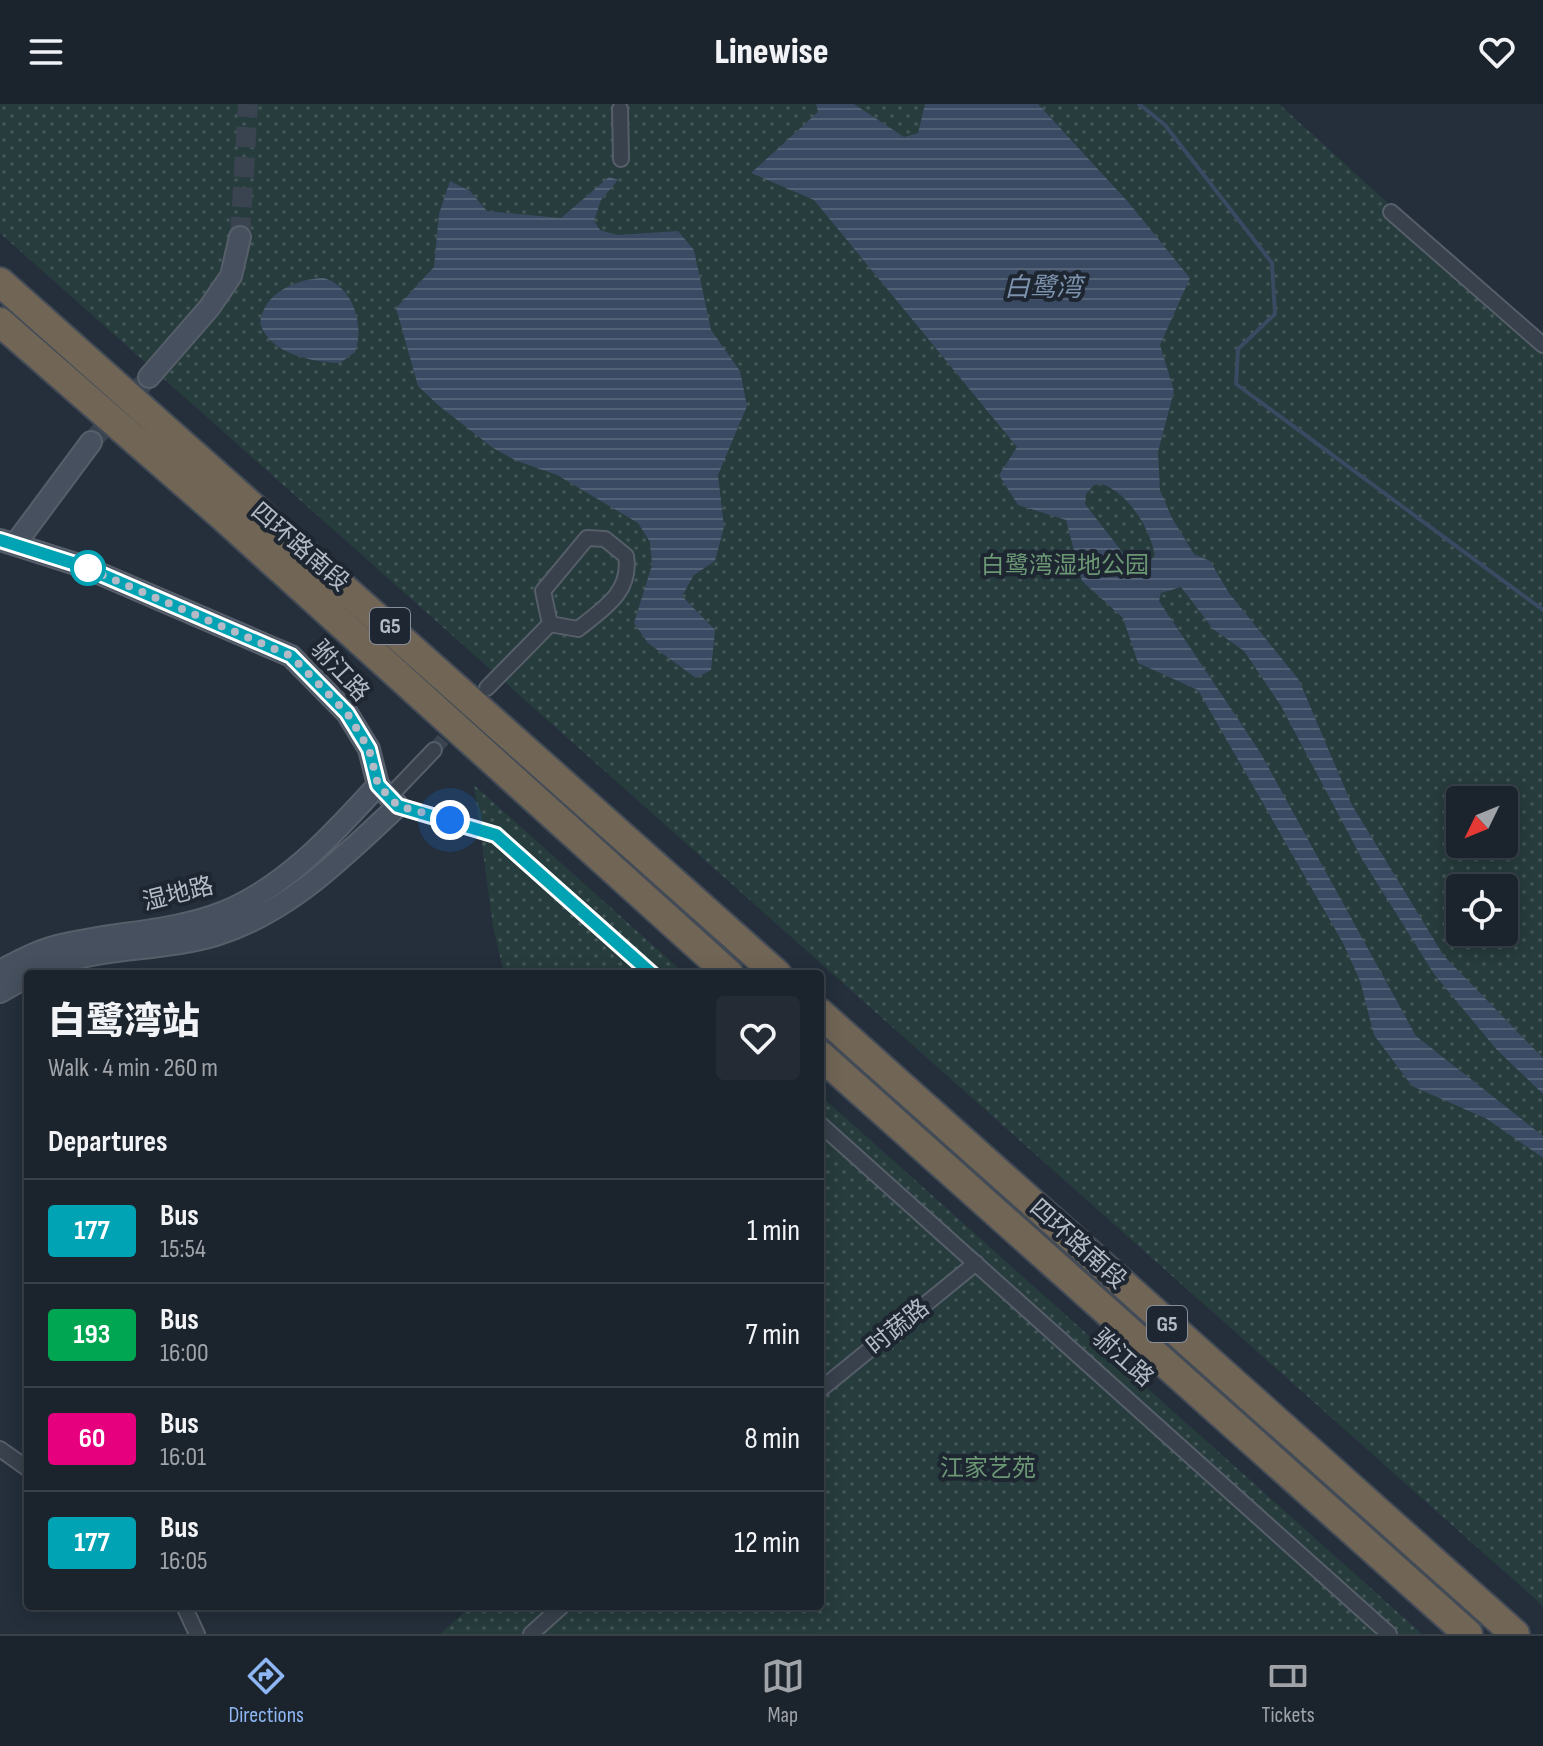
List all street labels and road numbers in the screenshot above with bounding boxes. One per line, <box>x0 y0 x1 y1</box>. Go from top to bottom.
street label: 四环路南段 <box>245 497 355 597</box>
road number: G5 <box>370 608 410 644</box>
street label: 驸江路 <box>305 635 375 707</box>
street label: 湿地路 <box>140 871 216 917</box>
street label: 四环路南段 <box>1024 1193 1132 1295</box>
street label: 时蔬路 <box>861 1293 935 1361</box>
road number: G5 <box>1147 1306 1187 1342</box>
street label: 驸江路 <box>1087 1323 1159 1393</box>

